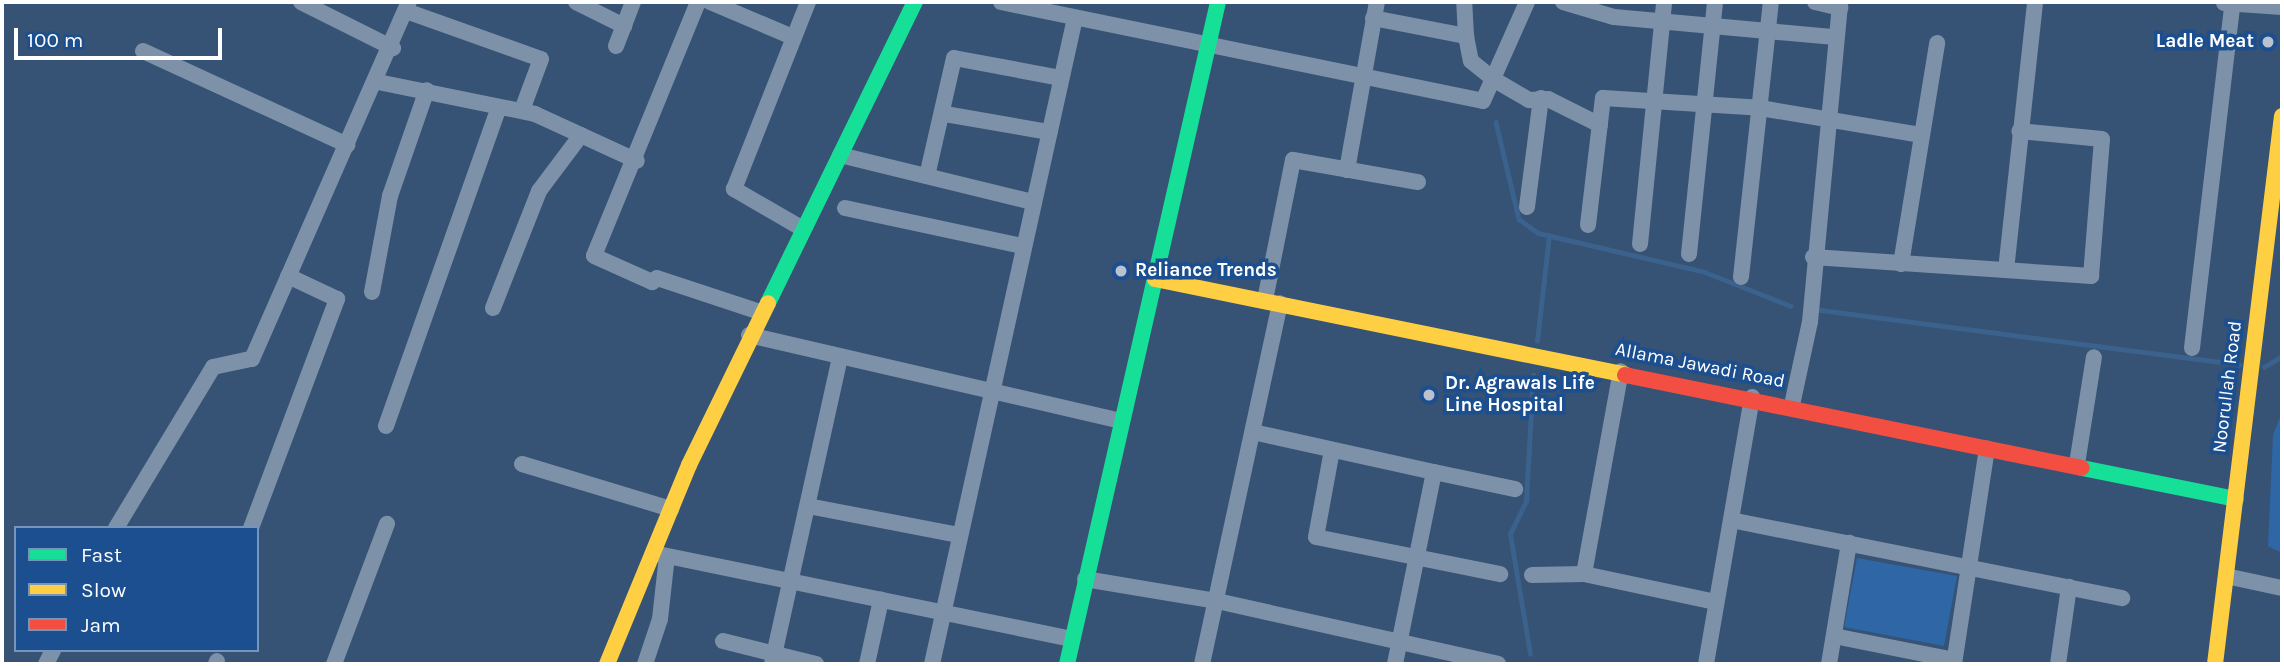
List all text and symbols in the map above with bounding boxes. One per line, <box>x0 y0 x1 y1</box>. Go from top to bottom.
scale bar <box>18 14 226 58</box>
text: 100 m <box>27 28 84 52</box>
place label: Ladle Meat <box>2156 31 2254 53</box>
marker: Ladle Meat <box>2260 34 2276 50</box>
place label: Reliance Trends <box>1135 260 1277 282</box>
marker: Reliance Trends <box>1113 263 1129 279</box>
street label: Noorullah Road <box>2209 320 2247 454</box>
street label: Allama Jawadi Road <box>1613 338 1787 394</box>
place label: Dr. Agrawals Life Line Hospital <box>1445 373 1595 417</box>
marker: Dr. Agrawals Life Line Hospital <box>1419 385 1439 405</box>
legend <box>14 526 259 652</box>
text: Fast <box>81 543 122 567</box>
text: Slow <box>81 578 126 602</box>
text: Jam <box>81 613 121 637</box>

